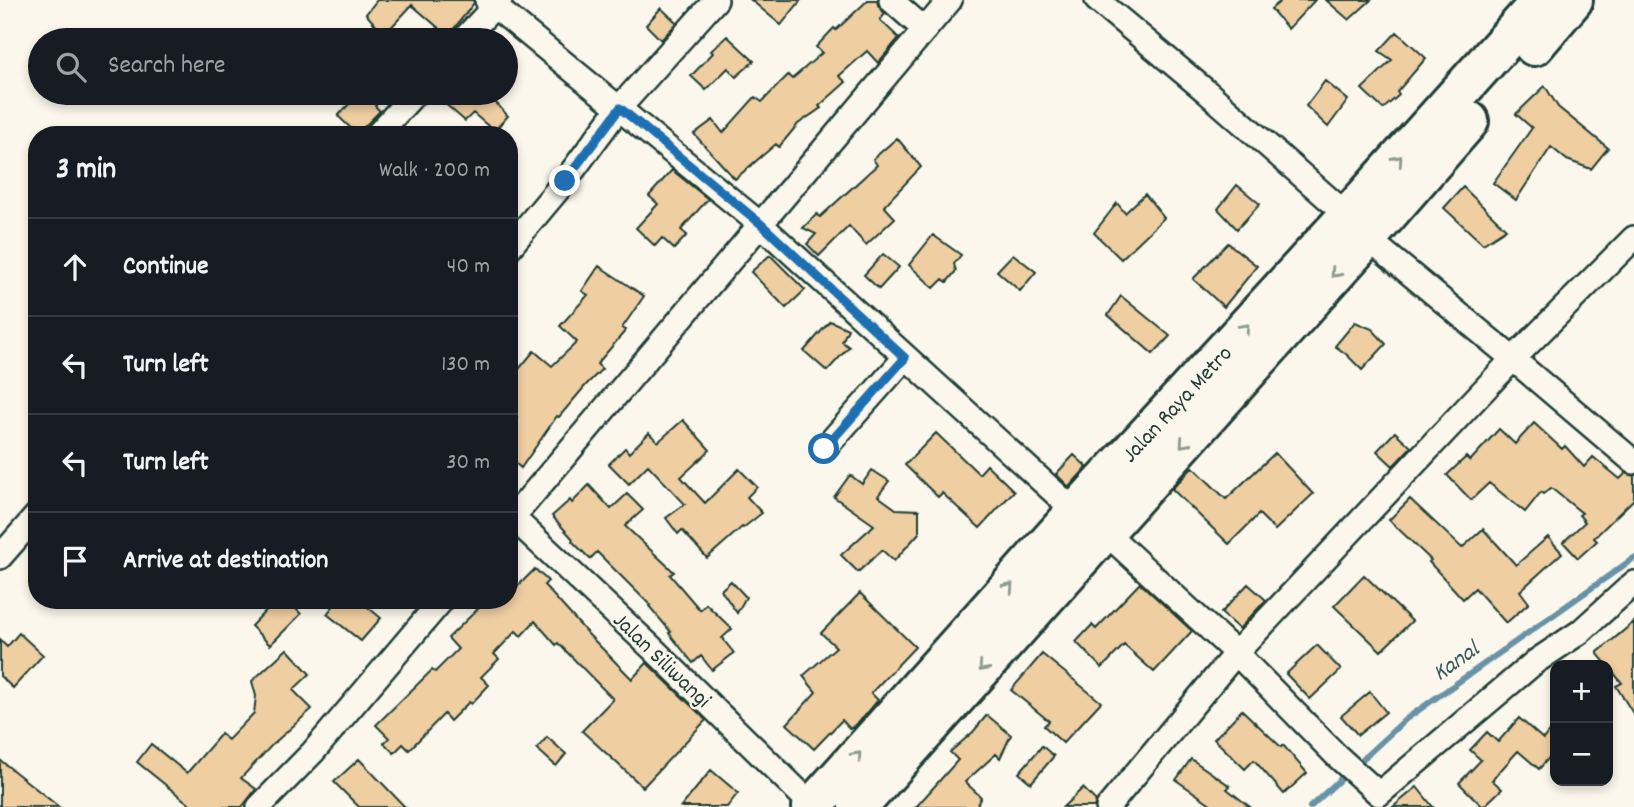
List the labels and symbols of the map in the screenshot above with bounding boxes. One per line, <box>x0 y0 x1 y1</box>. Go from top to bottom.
one-way arrow <box>1390 155 1402 168</box>
route end <box>549 165 580 196</box>
one-way arrow <box>1331 265 1344 278</box>
one-way arrow <box>1237 323 1249 336</box>
street label: Jalan Raya Metro <box>1116 339 1242 471</box>
route start <box>808 433 839 464</box>
one-way arrow <box>1180 434 1192 447</box>
one-way arrow <box>1001 582 1013 595</box>
street label: Jalan Siliwangi <box>604 606 717 717</box>
water label: Kanal <box>1426 633 1489 691</box>
one-way arrow <box>979 659 991 672</box>
one-way arrow <box>849 751 862 764</box>

